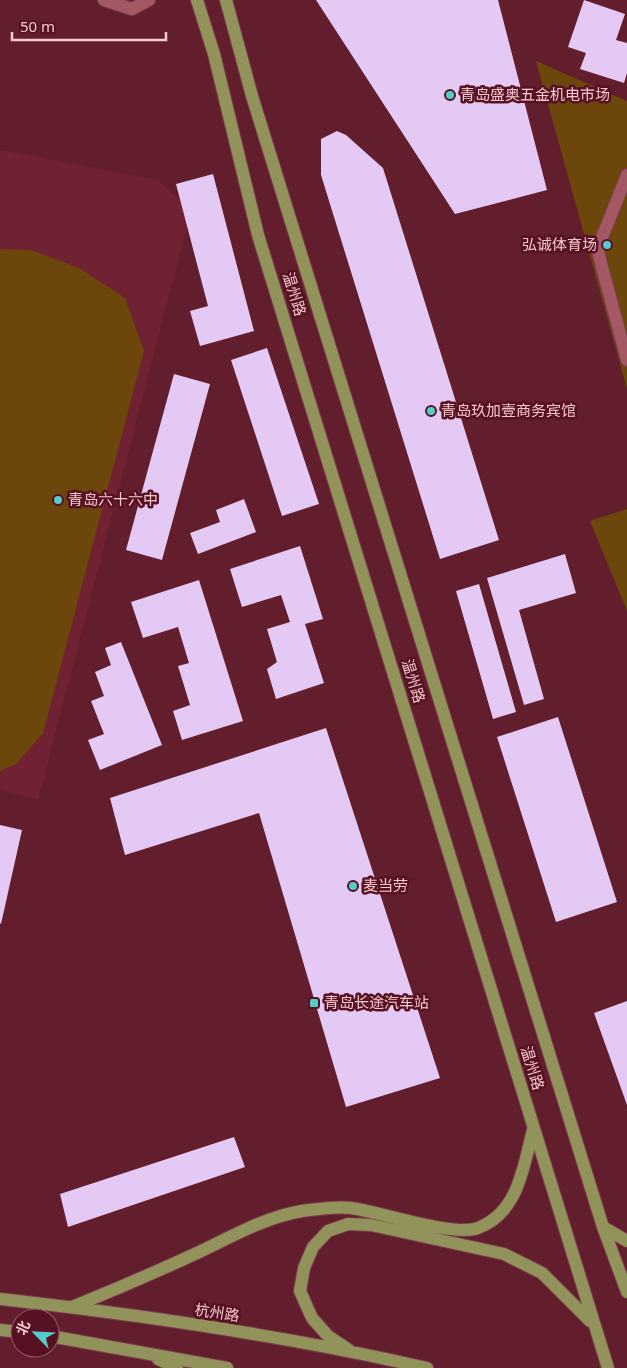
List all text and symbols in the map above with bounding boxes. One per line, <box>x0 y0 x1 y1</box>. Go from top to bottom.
scale bar <box>12 10 166 42</box>
text: 50 m <box>20 16 55 36</box>
place label: 青岛盛奥五金机电市场 <box>460 84 610 104</box>
marker: 青岛盛奥五金机电市场 <box>444 89 456 101</box>
place label: 弘诚体育场 <box>522 234 597 254</box>
marker: 弘诚体育场 <box>601 239 613 251</box>
street label: 温州路 <box>279 269 311 318</box>
place label: 青岛玖加壹商务宾馆 <box>441 400 576 420</box>
marker: 青岛玖加壹商务宾馆 <box>425 405 437 417</box>
place label: 青岛六十六中 <box>68 489 158 509</box>
marker: 青岛六十六中 <box>52 494 64 506</box>
street label: 温州路 <box>398 656 430 705</box>
place label: 麦当劳 <box>363 875 408 895</box>
marker: 麦当劳 <box>347 880 359 892</box>
place label: 青岛长途汽车站 <box>324 992 429 1012</box>
marker: 青岛长途汽车站 <box>308 997 320 1009</box>
street label: 温州路 <box>517 1043 549 1092</box>
street label: 杭州路 <box>193 1299 241 1325</box>
north arrow <box>10 1308 60 1358</box>
text: 北 <box>11 1317 34 1338</box>

